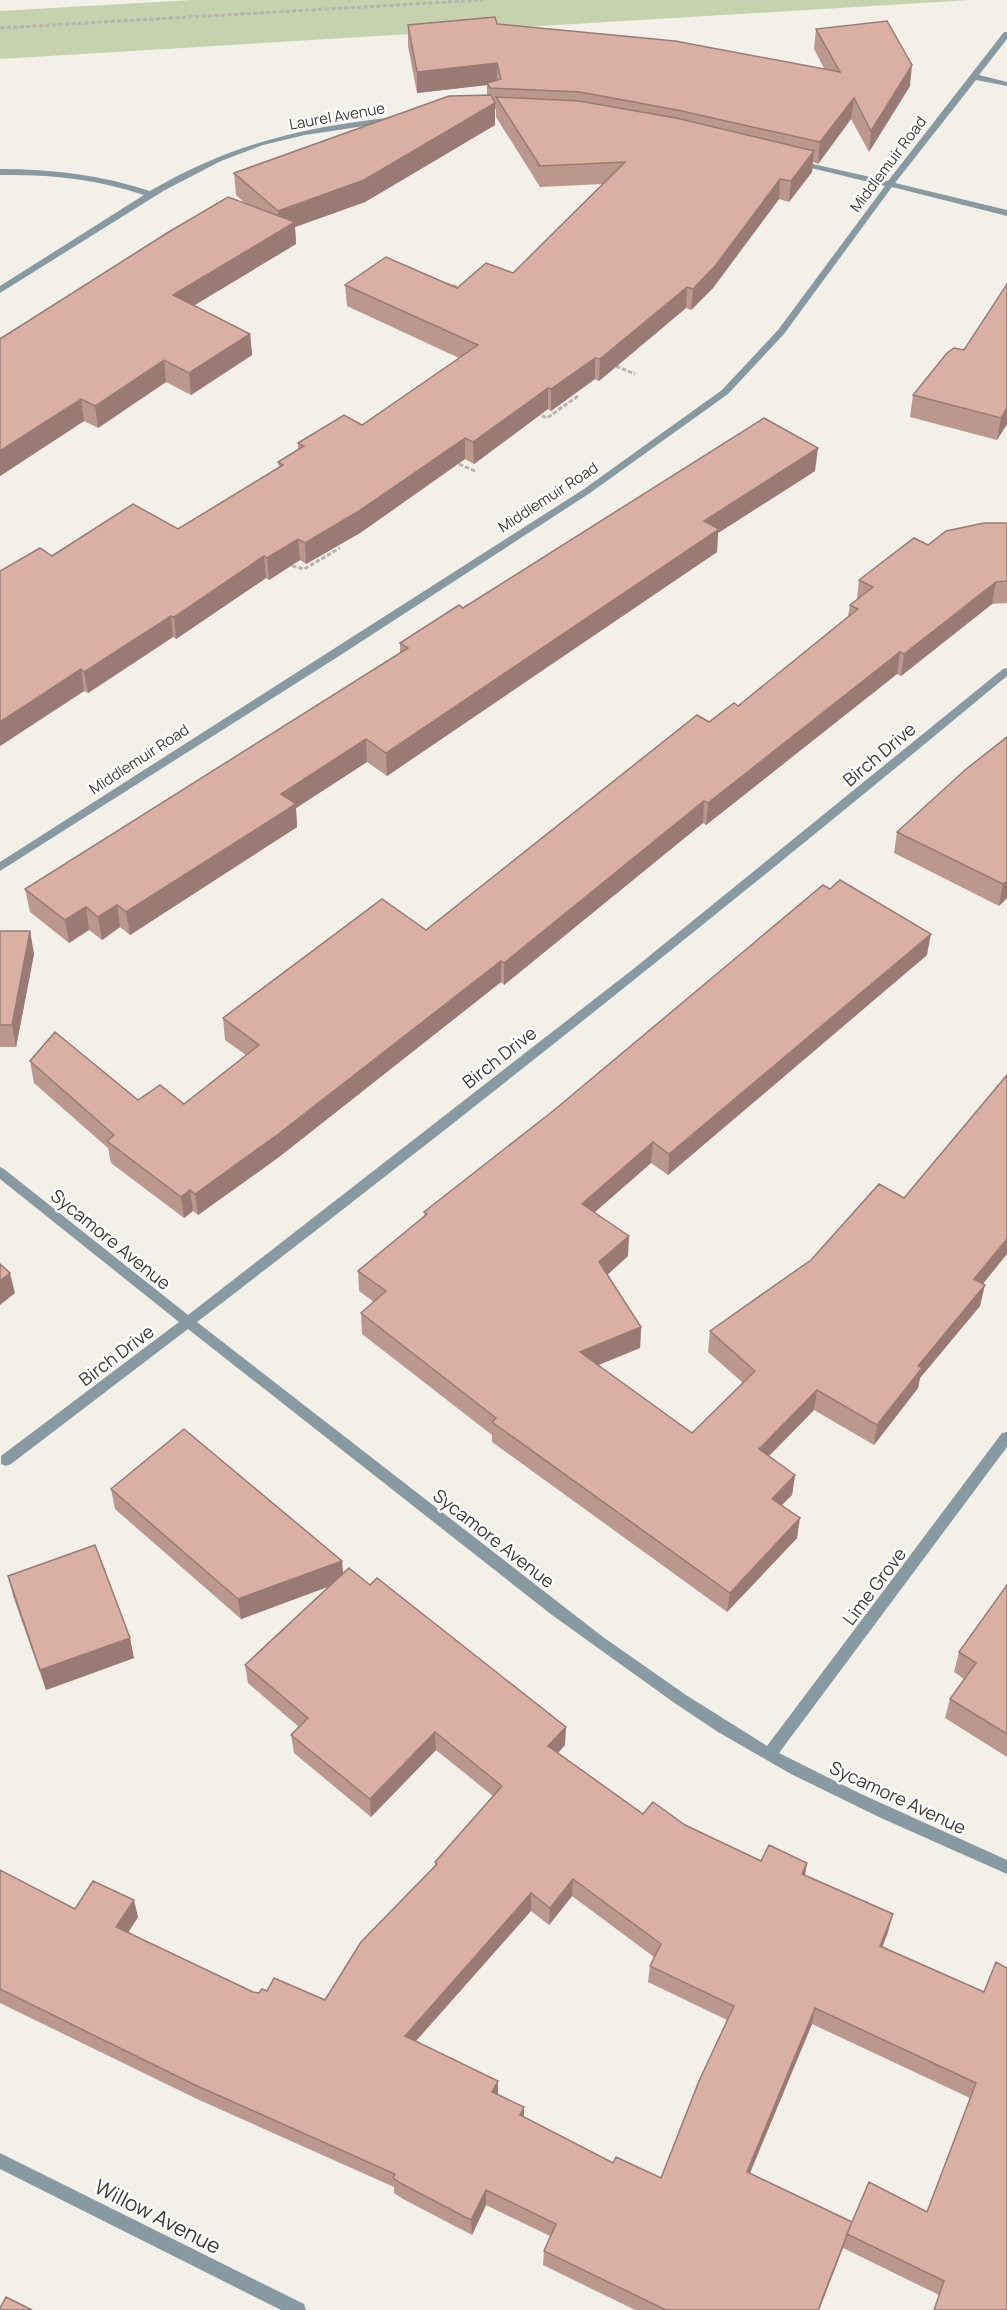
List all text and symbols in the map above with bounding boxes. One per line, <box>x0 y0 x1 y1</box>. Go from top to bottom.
street label: Laurel Avenue <box>288 97 387 135</box>
street label: Middlemuir Road <box>845 112 931 216</box>
street label: Middlemuir Road <box>494 457 602 537</box>
street label: Birch Drive <box>838 717 920 791</box>
street label: Middlemuir Road <box>85 719 193 799</box>
street label: Birch Drive <box>457 1020 541 1094</box>
street label: Sycamore Avenue <box>46 1183 176 1295</box>
street label: Birch Drive <box>74 1319 158 1391</box>
street label: Sycamore Avenue <box>428 1483 560 1593</box>
street label: Lime Grove <box>837 1542 911 1630</box>
street label: Sycamore Avenue <box>826 1755 970 1839</box>
street label: Willow Avenue <box>90 2172 226 2260</box>

